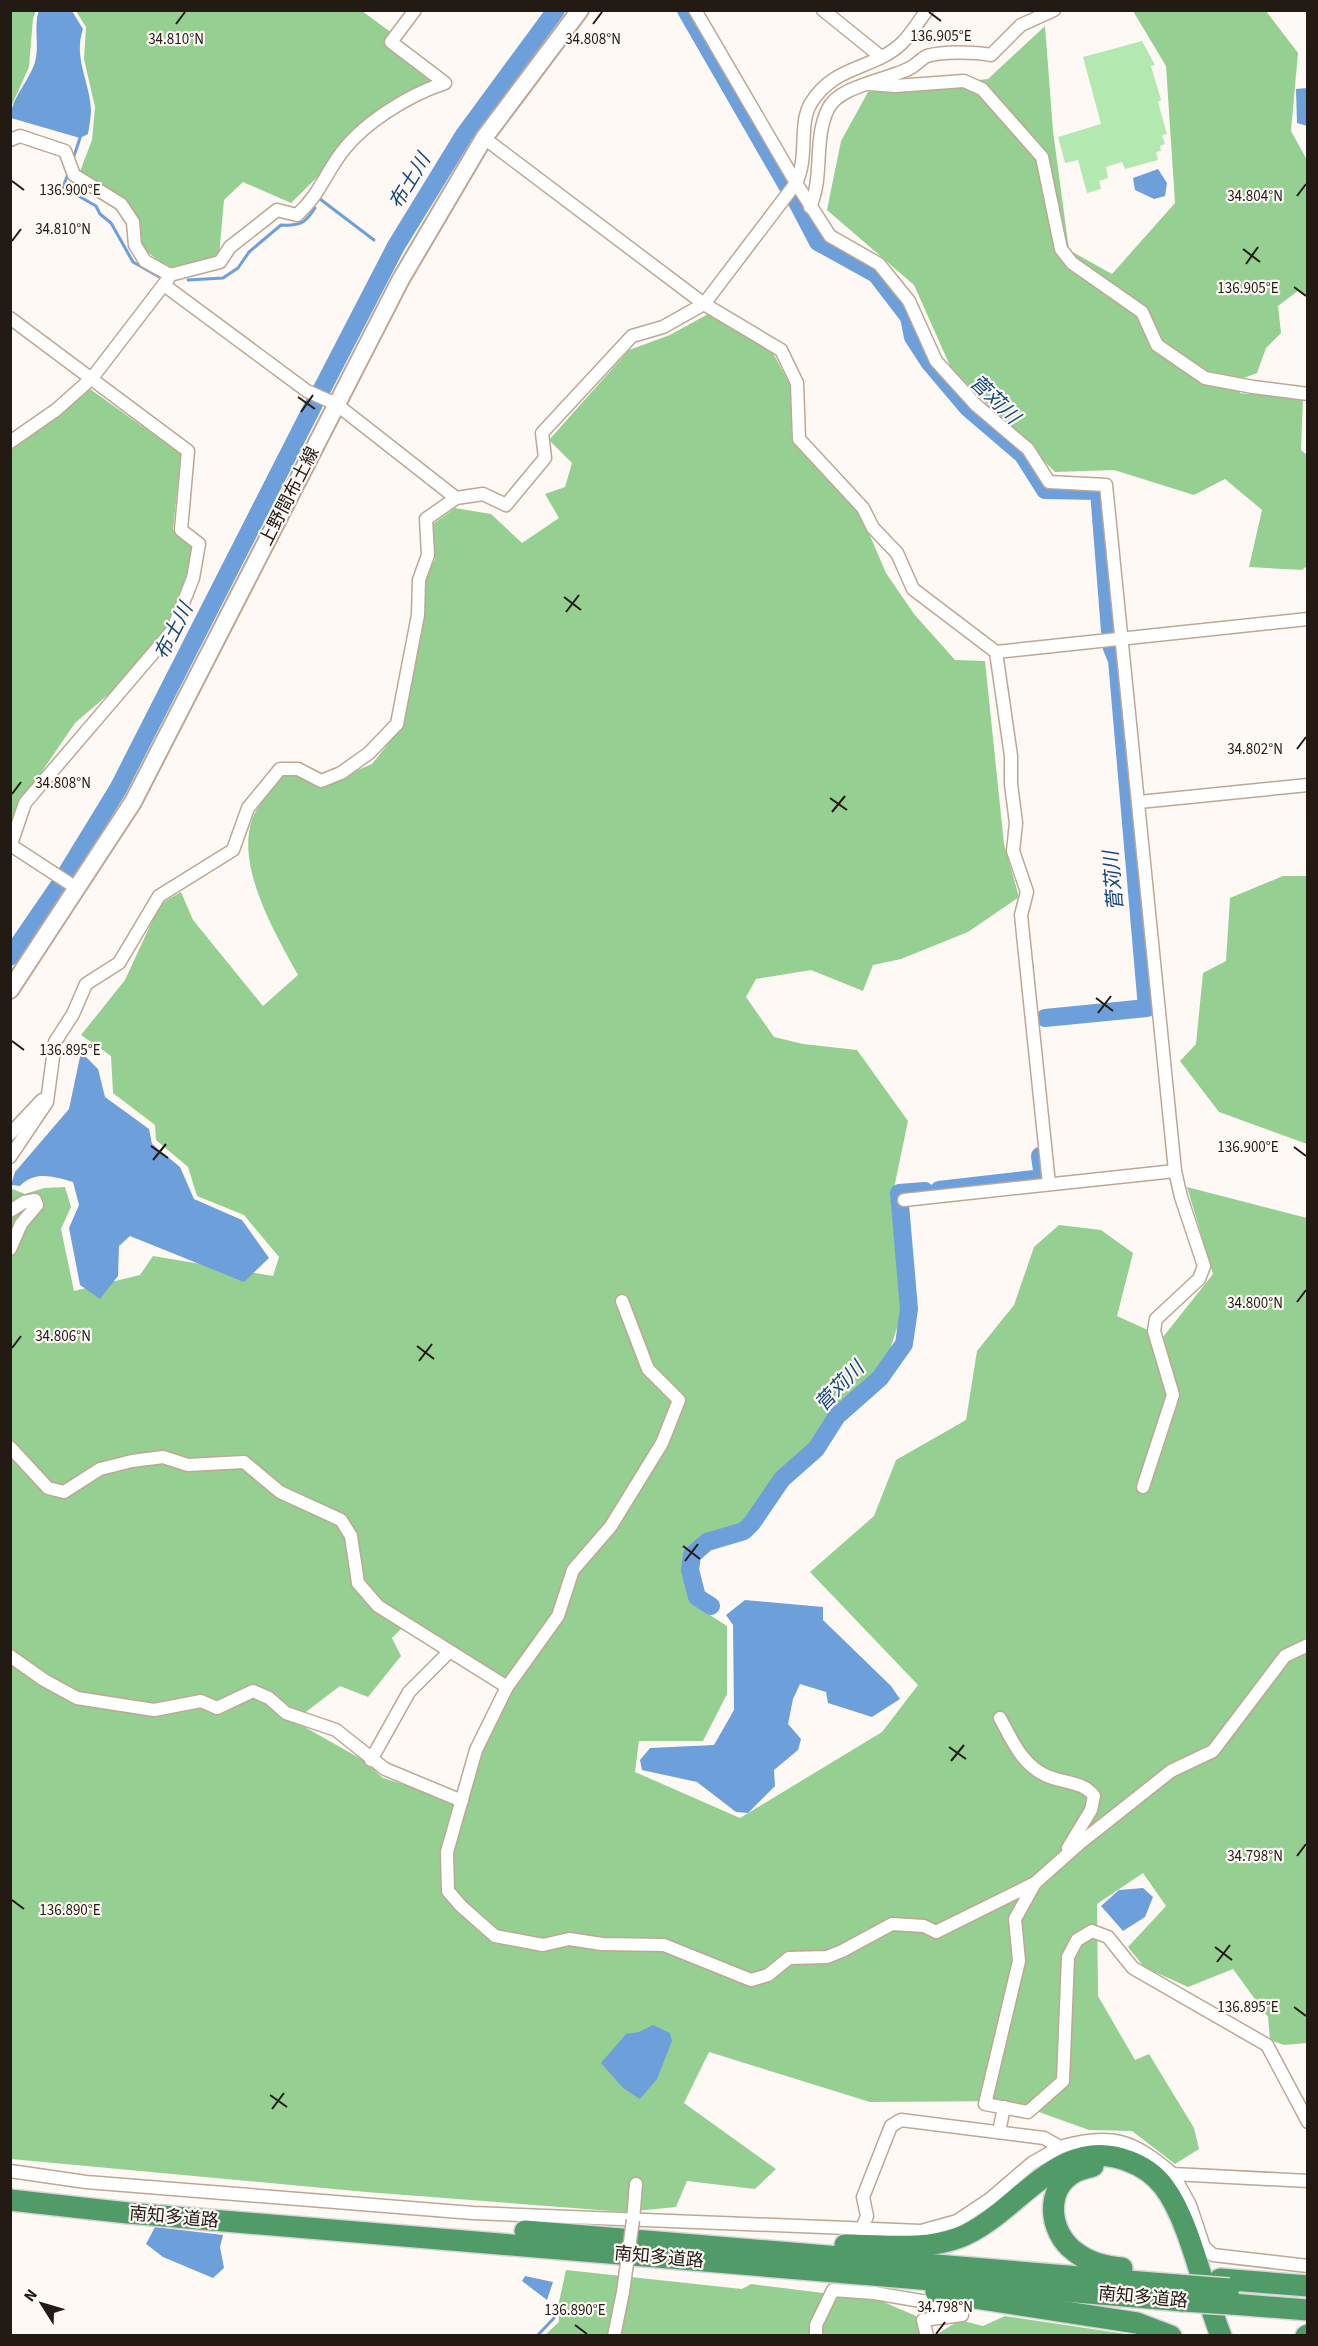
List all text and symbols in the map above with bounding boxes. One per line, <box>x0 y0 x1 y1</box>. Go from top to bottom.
text: 136.905°E <box>910 26 972 47</box>
text: 34.810°N <box>148 29 204 50</box>
text: 34.808°N <box>565 29 621 50</box>
water label: 布土川 <box>382 147 438 214</box>
text: 136.900°E <box>39 180 101 201</box>
text: 34.804°N <box>1227 186 1283 207</box>
text: 34.810°N <box>35 219 91 240</box>
text: 136.905°E <box>1217 278 1279 299</box>
water label: 菅苅川 <box>963 369 1027 432</box>
street label: 上野間布土線 <box>254 442 325 550</box>
water label: 布土川 <box>148 597 201 665</box>
text: 34.802°N <box>1227 739 1283 760</box>
text: 34.808°N <box>35 773 91 794</box>
water label: 菅苅川 <box>1097 848 1131 912</box>
text: 136.895°E <box>39 1040 101 1061</box>
text: 136.900°E <box>1217 1137 1279 1158</box>
text: 34.800°N <box>1227 1293 1283 1314</box>
text: 34.806°N <box>35 1326 91 1347</box>
water label: 菅苅川 <box>809 1354 872 1418</box>
text: 34.798°N <box>1227 1846 1283 1867</box>
text: 136.890°E <box>39 1900 101 1921</box>
text: 136.895°E <box>1217 1997 1279 2018</box>
street label: 南知多道路 <box>128 2201 220 2234</box>
street label: 南知多道路 <box>613 2241 705 2274</box>
north arrow <box>12 2274 72 2334</box>
street label: 南知多道路 <box>1097 2281 1189 2314</box>
text: N <box>19 2285 43 2306</box>
text: 34.798°N <box>917 2297 973 2318</box>
text: 136.890°E <box>544 2300 606 2321</box>

